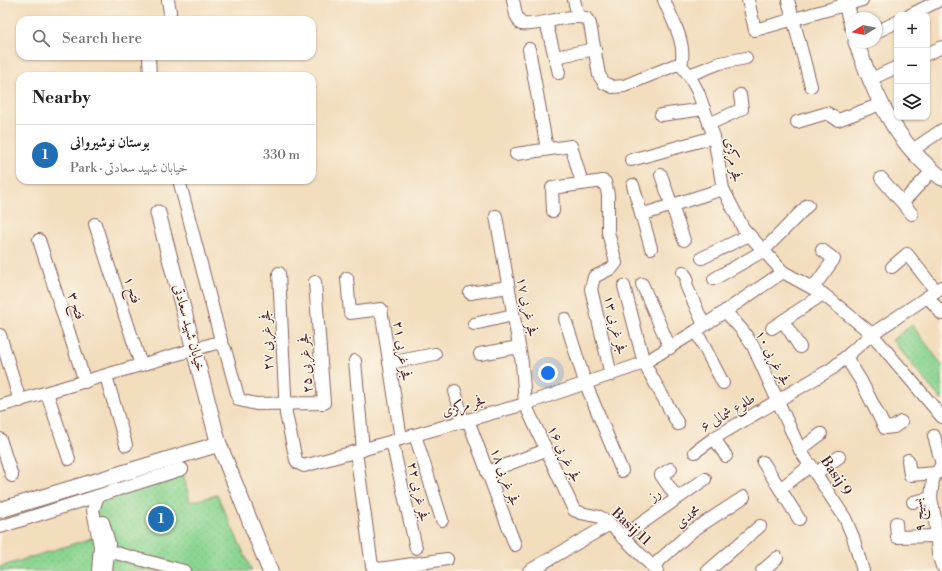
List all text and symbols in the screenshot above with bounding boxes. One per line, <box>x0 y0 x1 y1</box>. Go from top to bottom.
north arrow <box>846 12 882 48</box>
map controls <box>894 12 930 120</box>
button: + <box>894 12 930 48</box>
search box <box>16 16 316 60</box>
icon: search <box>30 27 52 49</box>
text: Search here <box>62 29 142 48</box>
button: − <box>894 48 930 84</box>
button: layers <box>894 84 930 120</box>
text: Nearby <box>32 87 91 109</box>
text: بوستان نوشیروانی <box>70 133 150 152</box>
street label: فجر مرکزی <box>720 136 746 184</box>
text: 1 <box>42 147 48 163</box>
text: 330 m <box>263 147 300 163</box>
text: Park · خیابان شهید سعادتی <box>70 160 188 176</box>
street label: فتح ۱ <box>116 274 145 307</box>
street label: فجر غربی ۱۷ <box>512 275 542 339</box>
street label: خیابان شهید سعادتی <box>169 282 209 374</box>
street label: فتح ۳ <box>60 290 89 323</box>
street label: فجر غربی ۱۳ <box>599 293 631 357</box>
street label: فجر غربی ۲۷ <box>256 309 278 371</box>
street label: فجر غربی ۲۱ <box>389 320 415 382</box>
street label: فجر غربی ۱۰ <box>751 327 795 389</box>
street label: فجر غربی ۲۵ <box>295 332 317 394</box>
your location <box>538 363 558 383</box>
street label: طلوع شمالی ۶ <box>697 390 760 438</box>
street label: فجر مرکزی <box>440 391 488 421</box>
street label: فجر غربی ۱۶ <box>543 423 585 485</box>
street label: فجر غربی ۱۸ <box>486 445 524 509</box>
street label: Basij 9 <box>816 452 856 499</box>
street label: فجر غربی ۲۲ <box>403 460 433 524</box>
street label: رز <box>644 484 665 507</box>
street label: بسیج ۹ <box>909 498 932 532</box>
street label: محمدی <box>672 502 704 532</box>
pin: 1 <box>148 504 174 534</box>
street label: Basij 11 <box>607 504 654 550</box>

